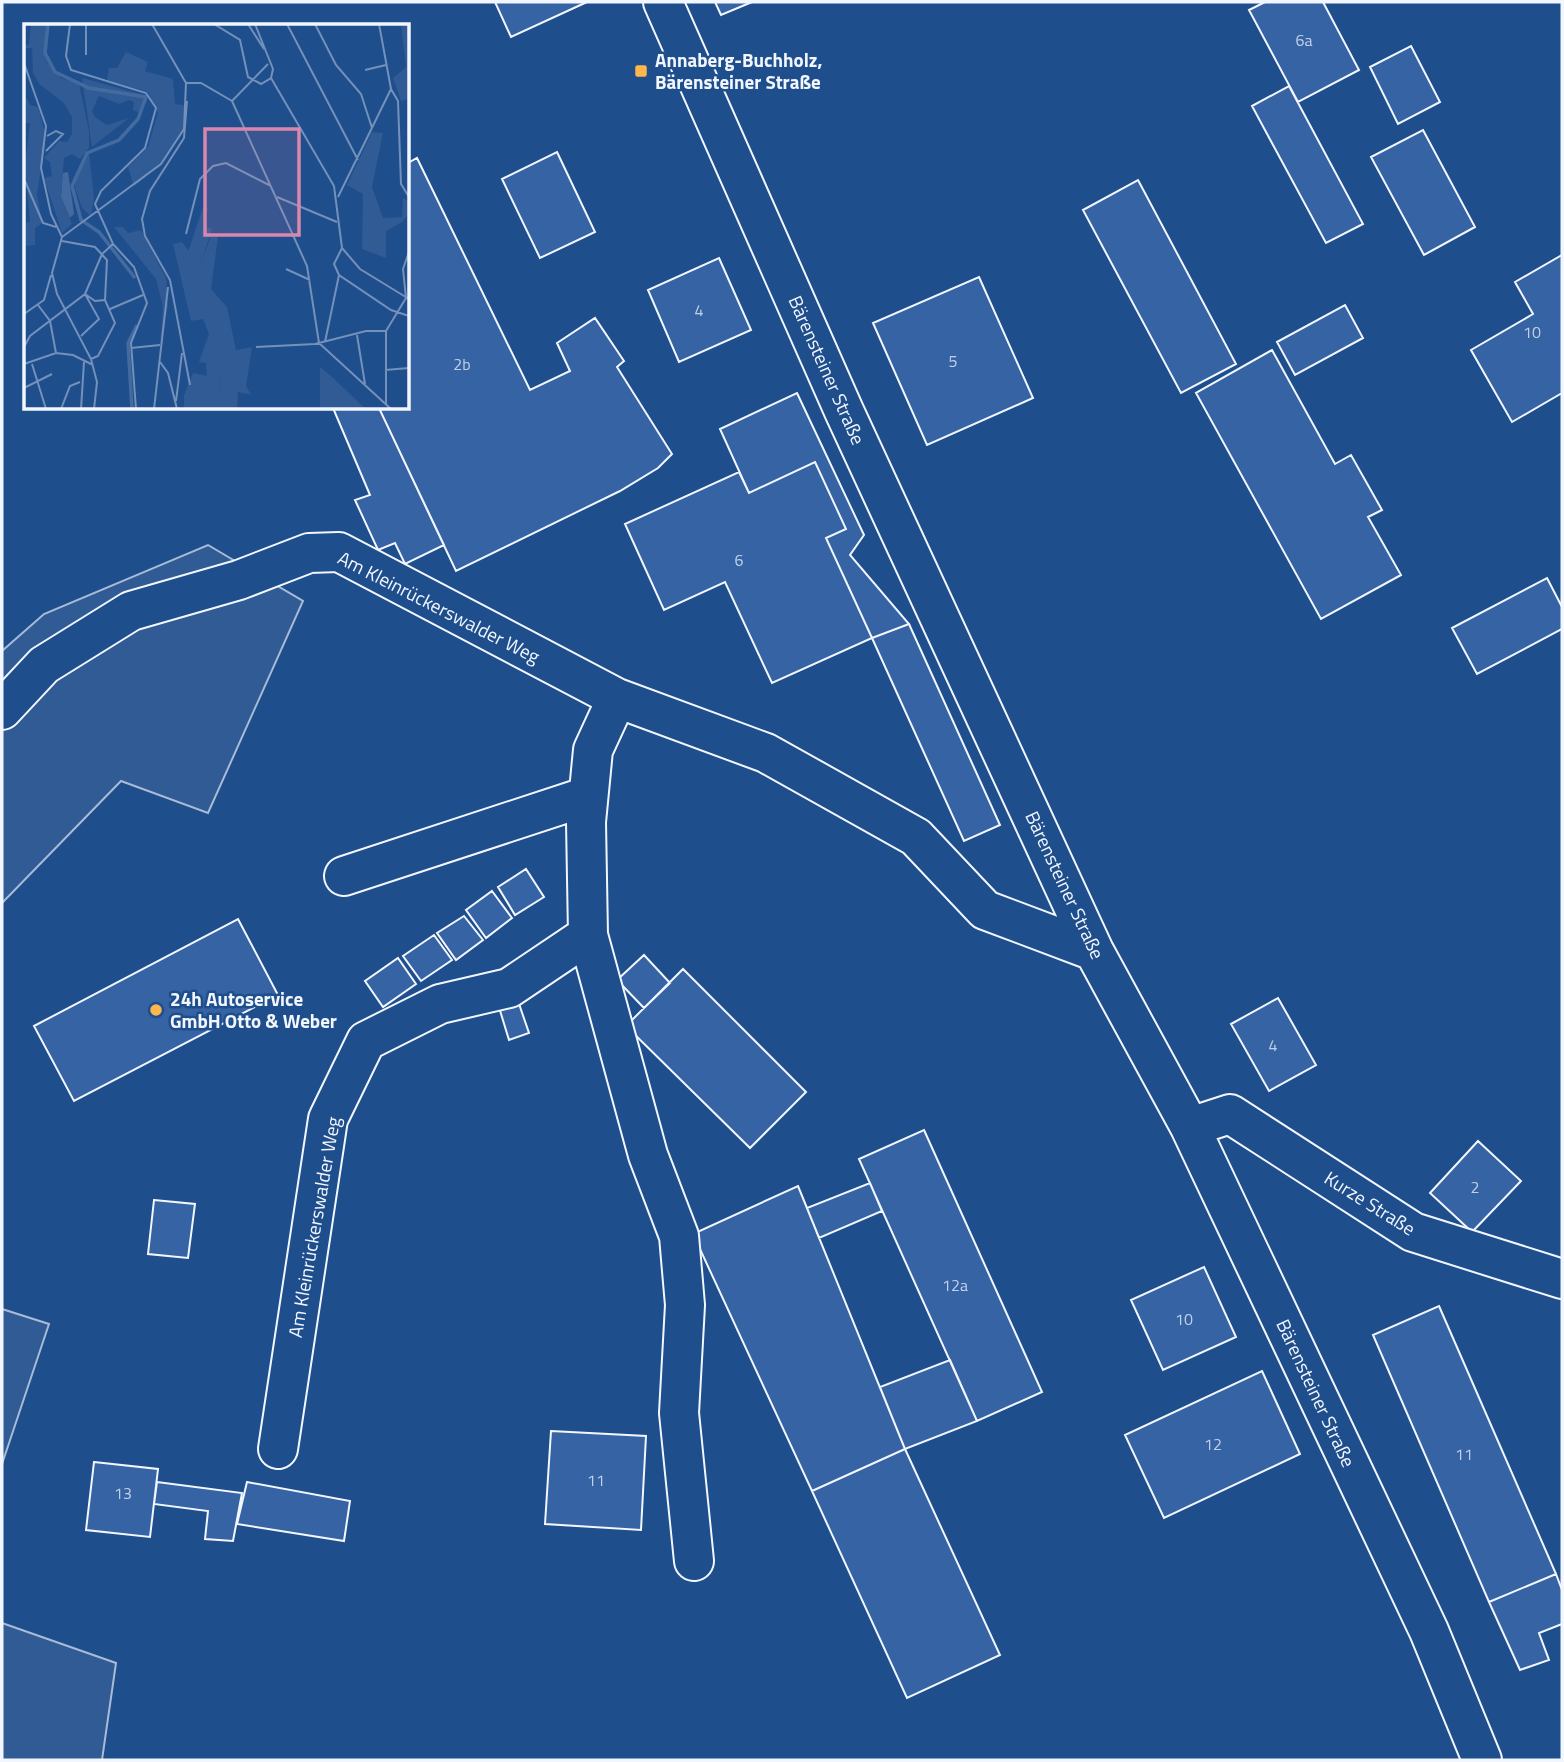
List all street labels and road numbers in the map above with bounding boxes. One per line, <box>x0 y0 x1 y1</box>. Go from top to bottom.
street label: Bärensteiner Straße <box>782 291 873 449</box>
street label: Am Kleinrückerswalder Weg <box>333 543 546 670</box>
street label: Bärensteiner Straße <box>1018 806 1113 964</box>
street label: Am Kleinrückerswalder Weg <box>280 1114 347 1340</box>
street label: Kurze Straße <box>1319 1163 1422 1242</box>
street label: Bärensteiner Straße <box>1269 1314 1364 1472</box>

